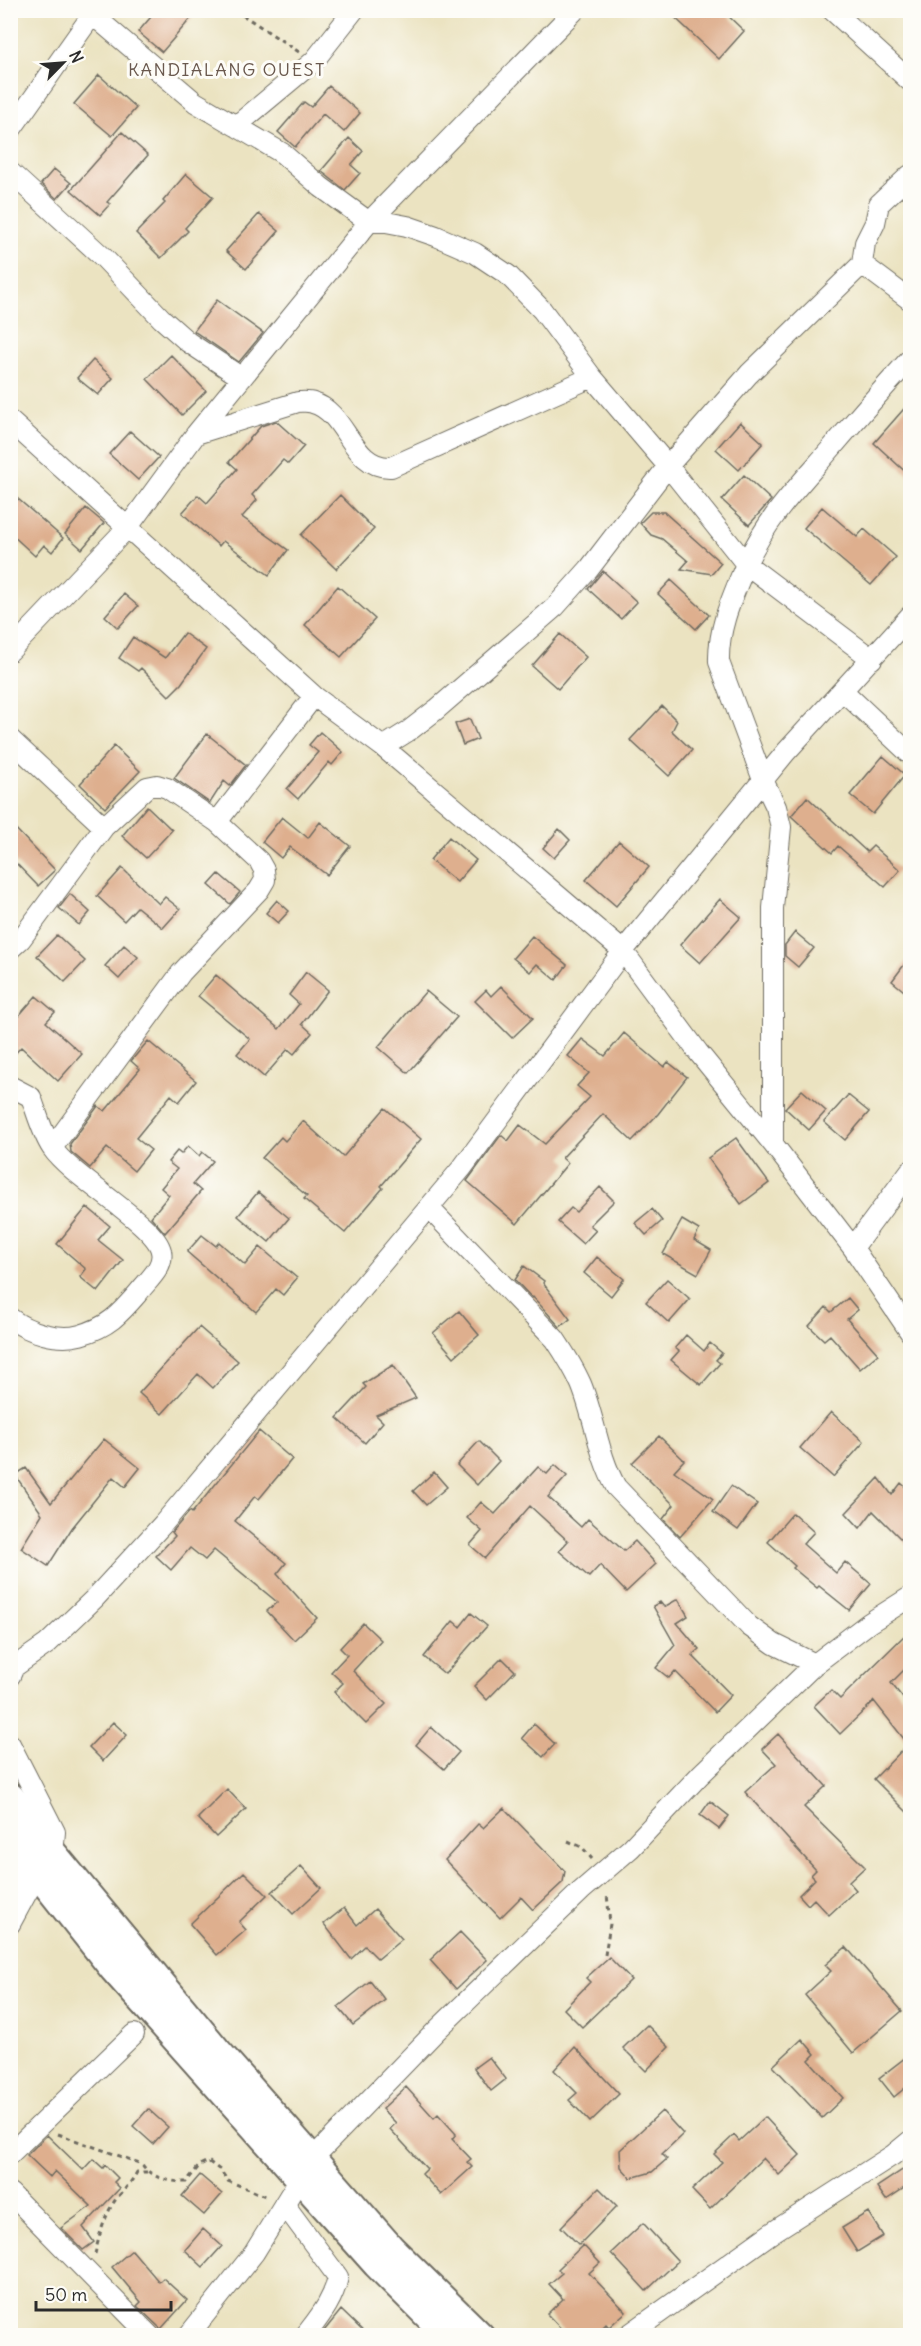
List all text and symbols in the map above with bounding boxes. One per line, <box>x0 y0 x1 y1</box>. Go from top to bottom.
north arrow <box>33 33 93 93</box>
text: N <box>65 47 88 66</box>
district label: KANDIALANG OUEST <box>128 58 326 81</box>
scale bar <box>36 2274 171 2312</box>
text: 50 m <box>45 2283 87 2306</box>

